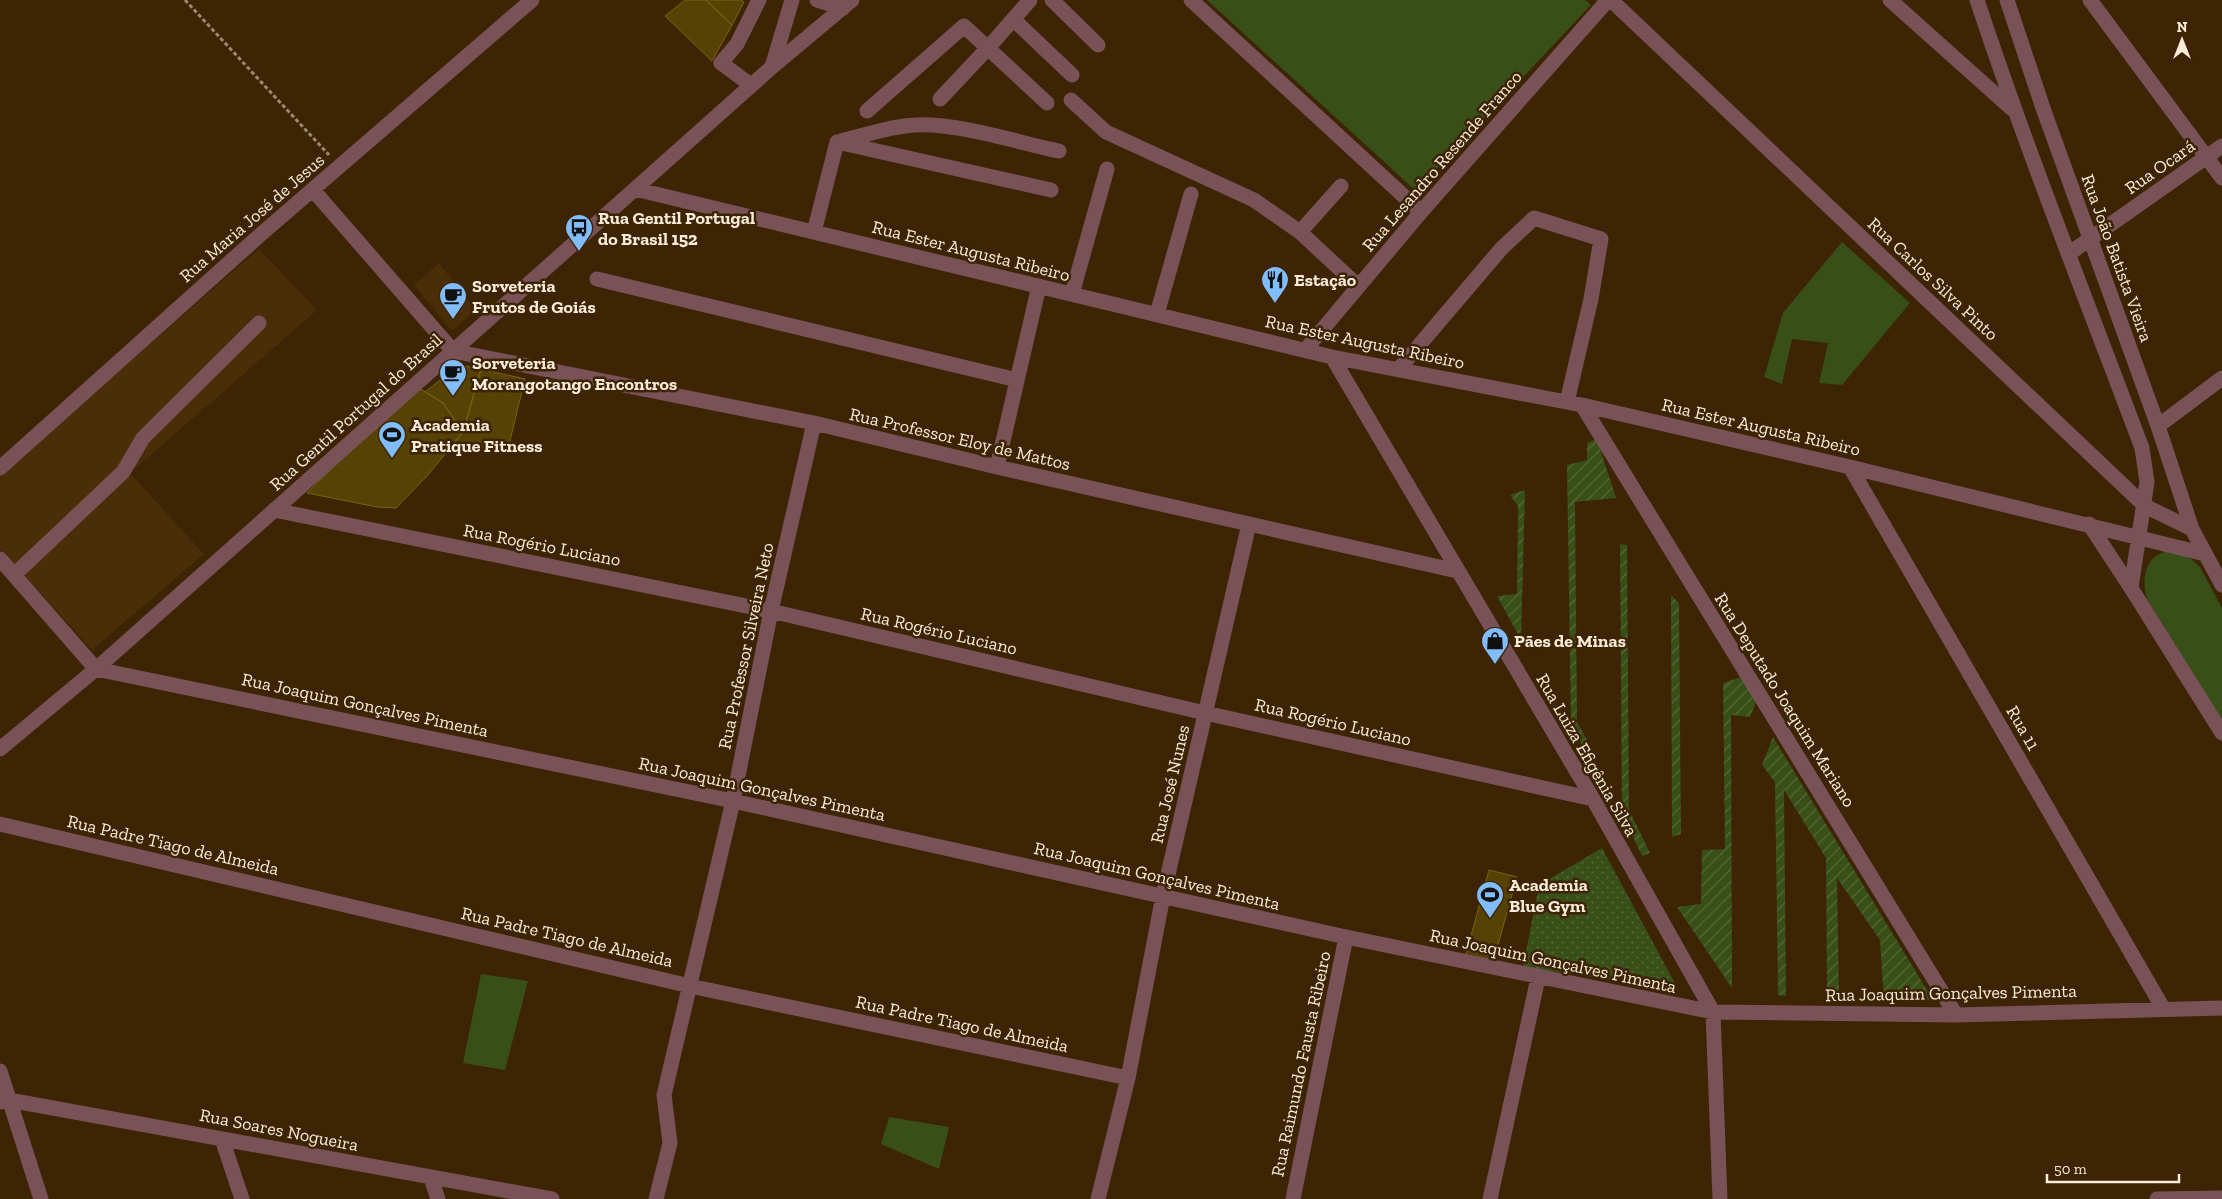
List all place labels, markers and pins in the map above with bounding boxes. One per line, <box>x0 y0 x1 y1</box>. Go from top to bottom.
place label: Rua Gentil Portugal do Brasil 152 <box>598 207 755 250</box>
bus stop icon: Rua Gentil Portugal do Brasil 152 <box>564 213 594 252</box>
restaurant icon: Estação <box>1260 265 1290 304</box>
place label: Estação <box>1294 269 1357 291</box>
place label: Sorveteria Frutos de Goiás <box>472 275 596 318</box>
cafe icon: Sorveteria Frutos de Goiás <box>438 281 468 320</box>
place label: Sorveteria Morangotango Encontros <box>472 352 677 395</box>
cafe icon: Sorveteria Morangotango Encontros <box>438 358 468 397</box>
place label: Academia Pratique Fitness <box>411 414 543 457</box>
sports icon: Academia Pratique Fitness <box>377 420 407 459</box>
shop icon: Pães de Minas <box>1480 626 1510 665</box>
place label: Pães de Minas <box>1514 630 1626 652</box>
place label: Academia Blue Gym <box>1509 874 1588 917</box>
sports icon: Academia Blue Gym <box>1475 880 1505 919</box>

